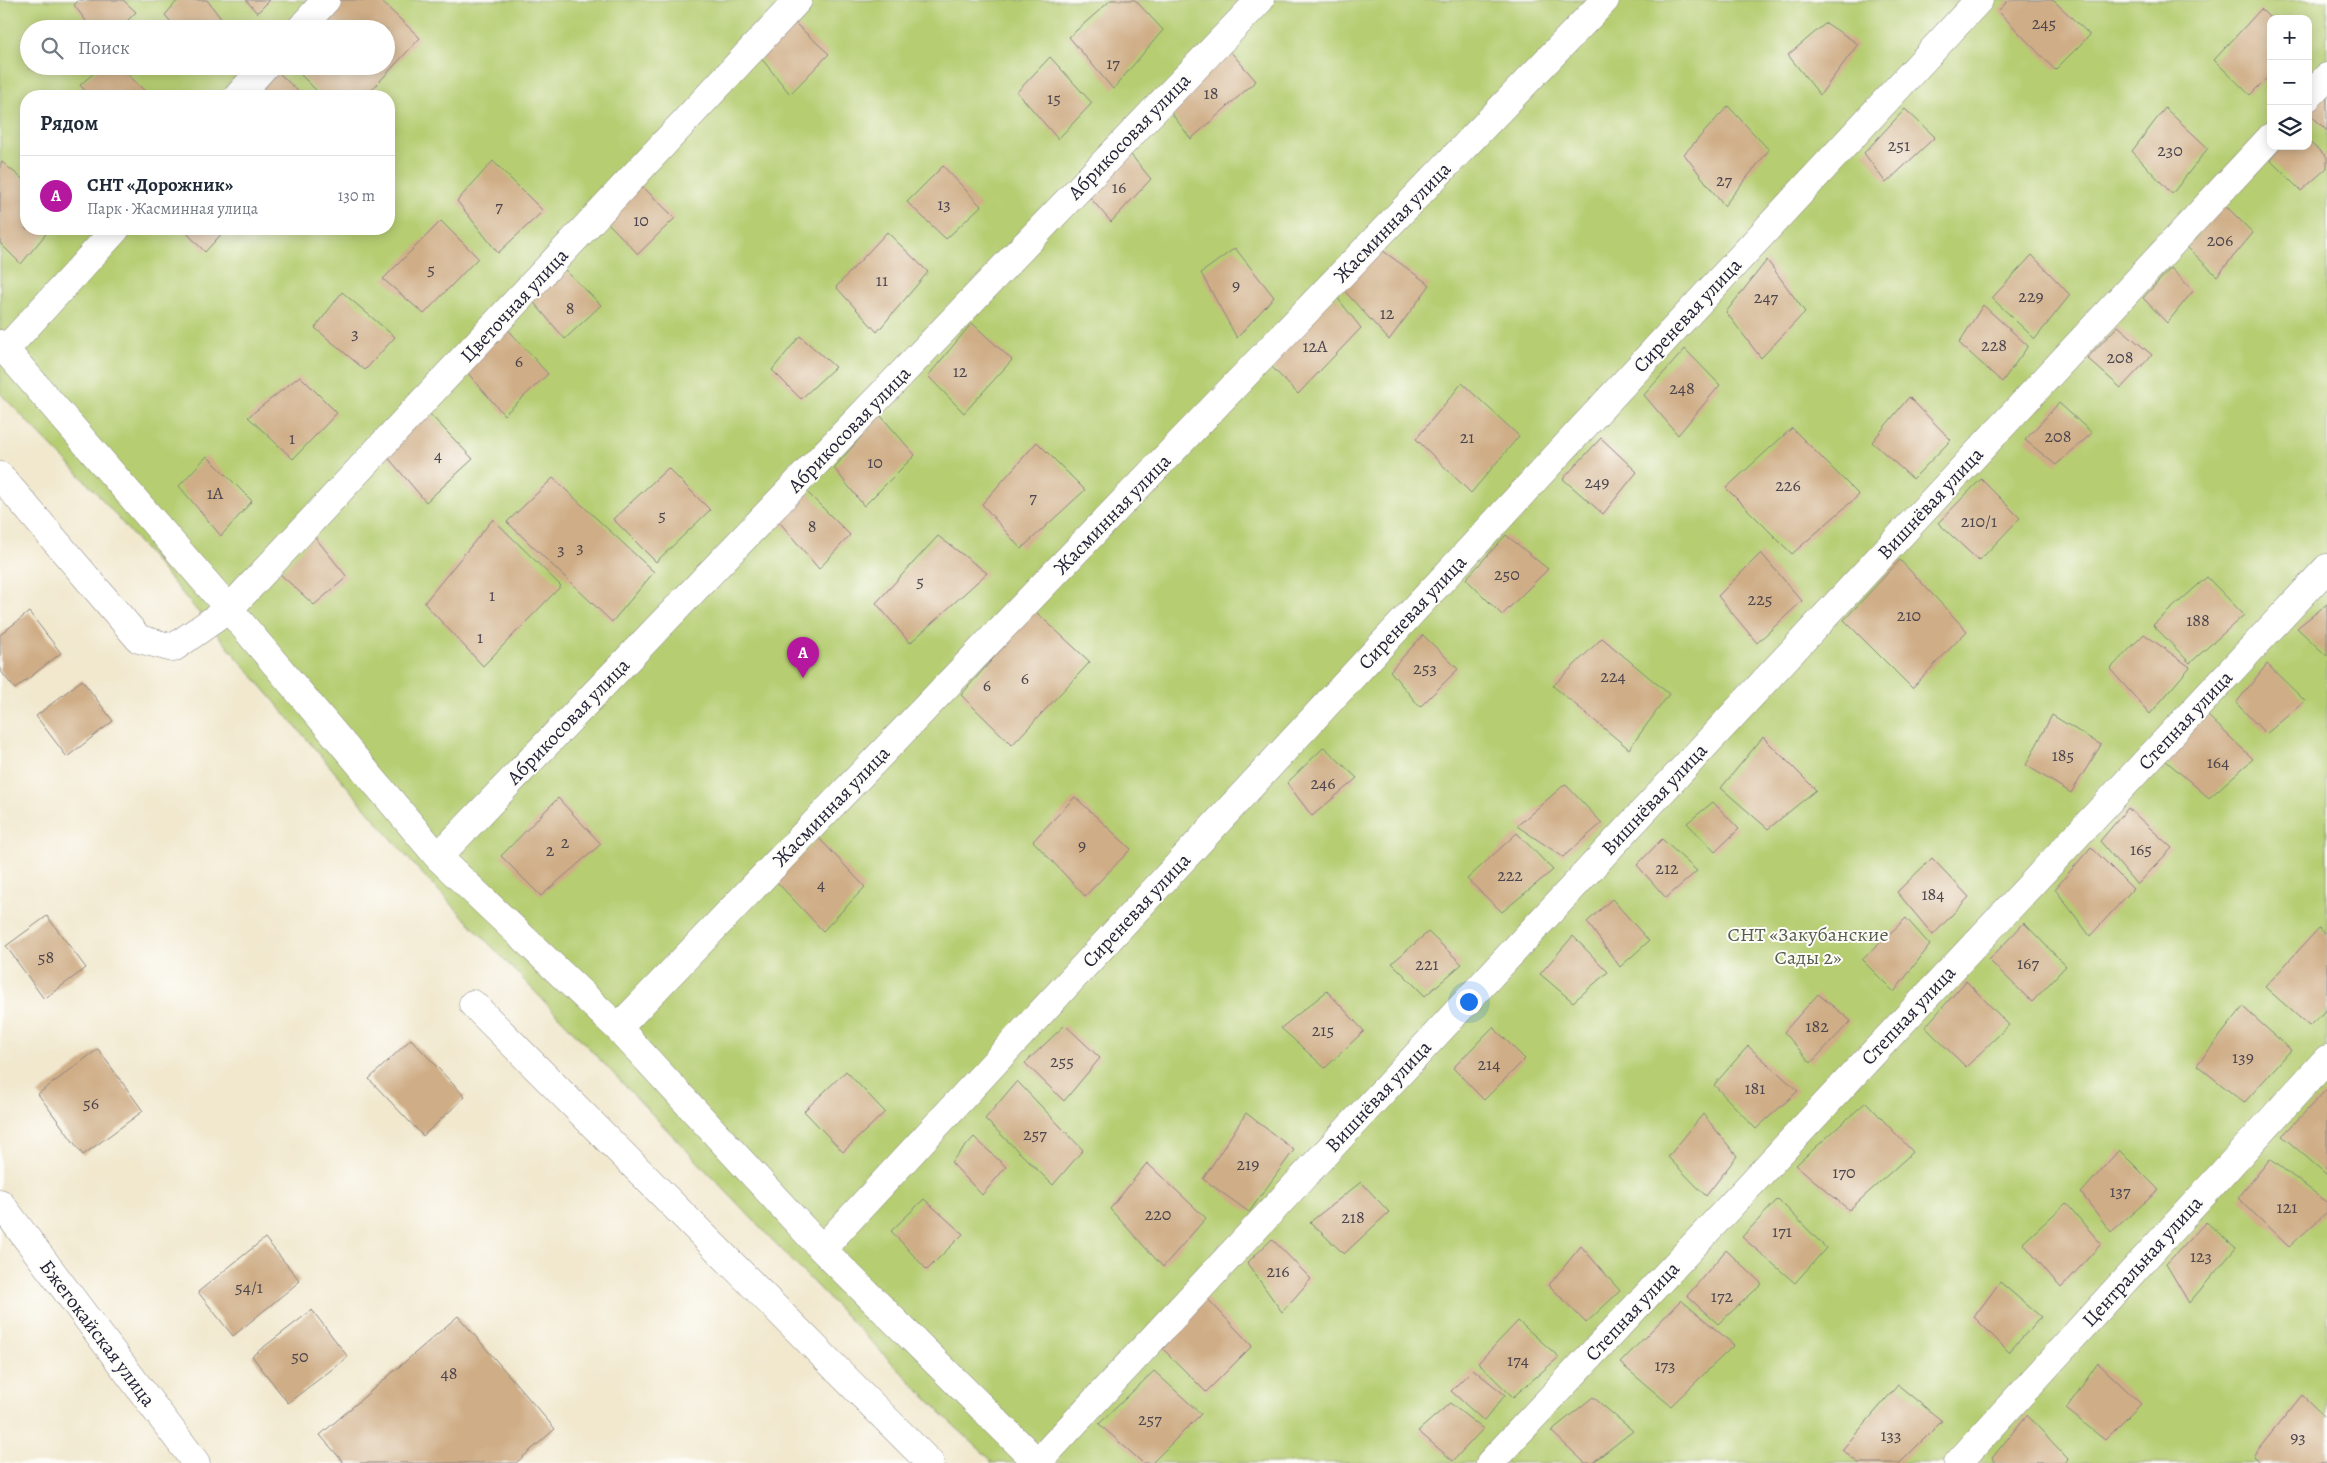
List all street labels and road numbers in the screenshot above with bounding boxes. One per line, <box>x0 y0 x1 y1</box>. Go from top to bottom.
street label: Абрикосовая улица <box>1061 67 1197 206</box>
street label: Жасминная улица <box>1328 155 1458 289</box>
street label: Цветочная улица <box>454 242 575 368</box>
street label: Сиреневая улица <box>1627 252 1748 379</box>
street label: Абрикосовая улица <box>781 360 917 499</box>
street label: Вишнёвая улица <box>1871 441 1990 565</box>
street label: Жасминная улица <box>1048 447 1178 581</box>
street label: Сиреневая улица <box>1352 549 1473 676</box>
street label: Абрикосовая улица <box>500 652 636 791</box>
street label: Степная улица <box>2132 664 2239 776</box>
street label: Вишнёвая улица <box>1595 737 1714 861</box>
street label: Жасминная улица <box>767 739 897 873</box>
street label: Сиреневая улица <box>1076 847 1197 974</box>
street label: Степная улица <box>1855 959 1962 1071</box>
street label: Вишнёвая улица <box>1319 1034 1438 1158</box>
street label: Центральная улица <box>2076 1189 2209 1333</box>
street label: Бжегокайская улица <box>33 1254 162 1413</box>
street label: Степная улица <box>1579 1255 1686 1367</box>

